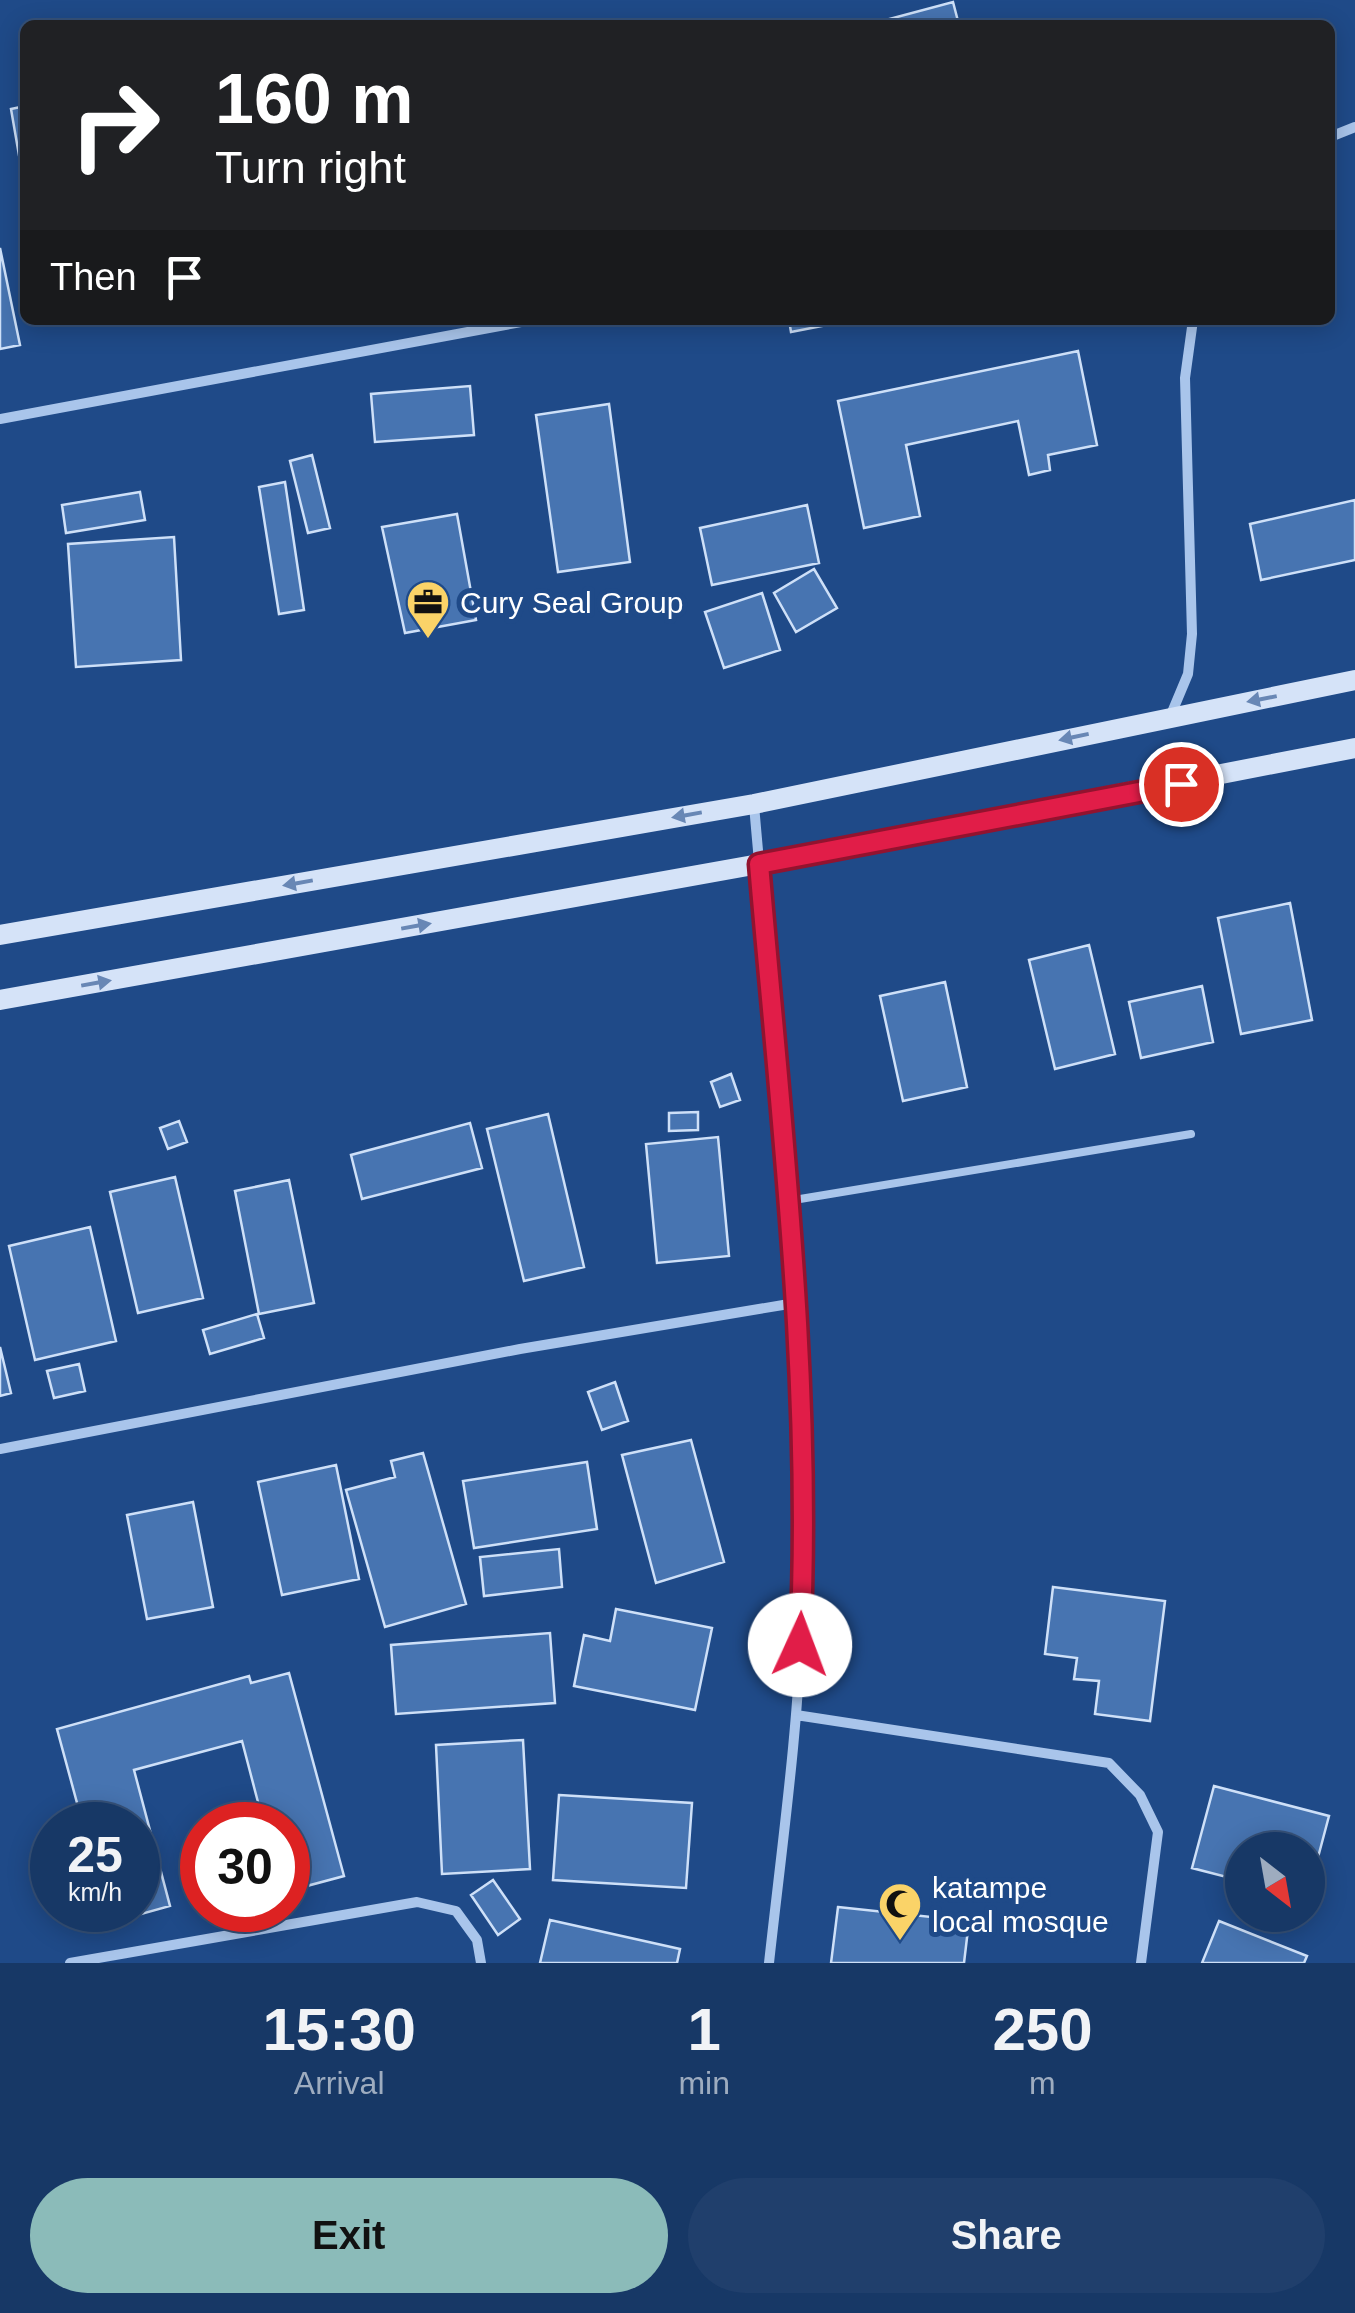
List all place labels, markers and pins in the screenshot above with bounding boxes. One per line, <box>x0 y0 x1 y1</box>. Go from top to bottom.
office icon: Cury Seal Group <box>405 579 451 640</box>
place label: Cury Seal Group <box>460 586 683 619</box>
pin <box>1139 742 1224 827</box>
place label: katampe local mosque <box>932 1871 1109 1938</box>
mosque icon: katampe local mosque <box>877 1881 923 1942</box>

